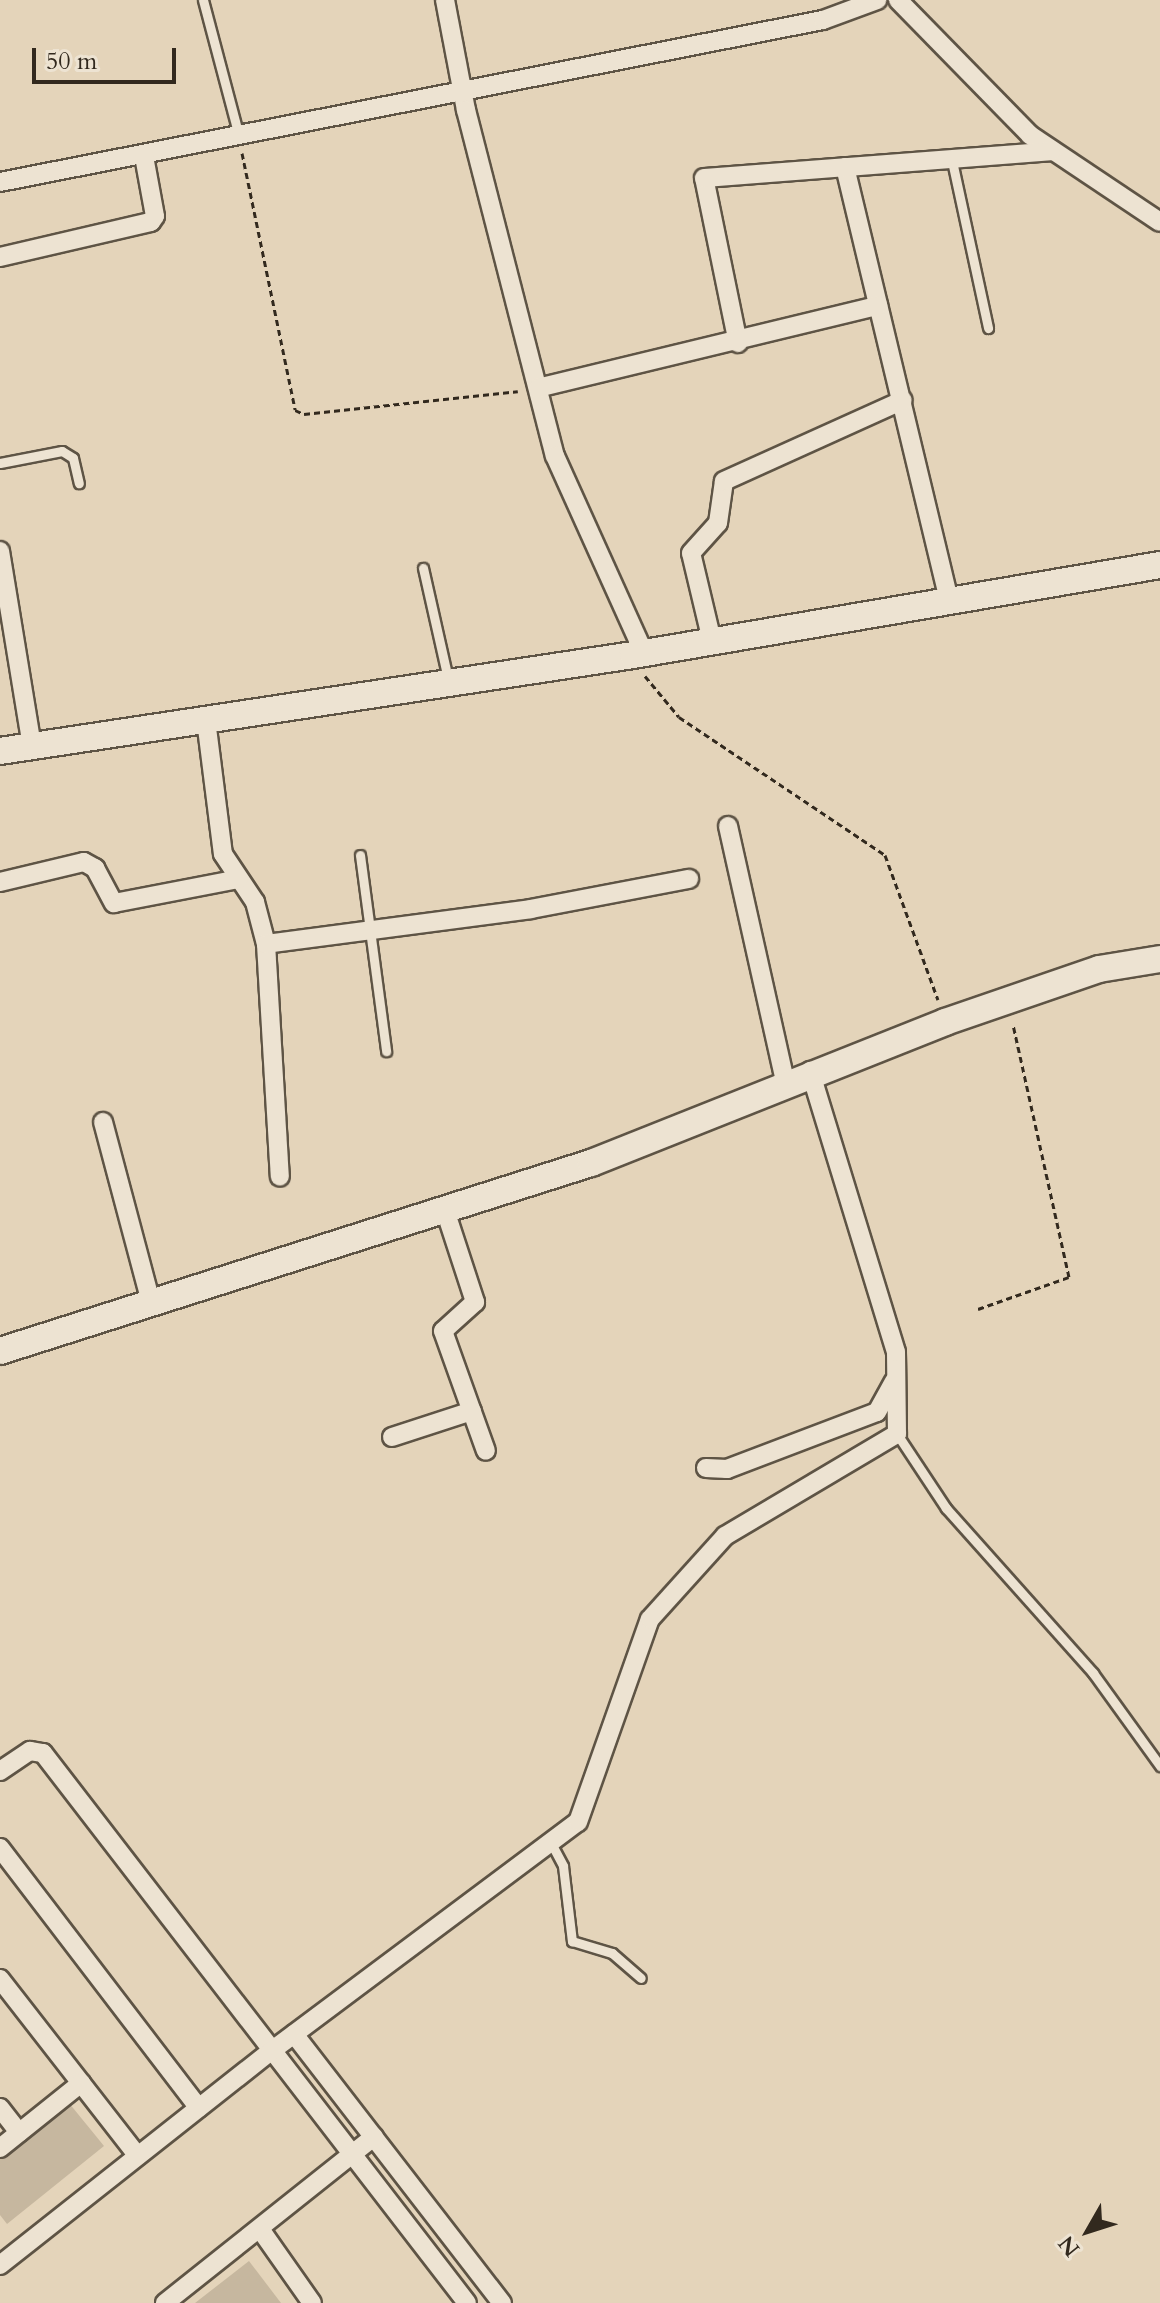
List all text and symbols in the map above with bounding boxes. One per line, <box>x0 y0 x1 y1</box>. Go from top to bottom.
scale bar <box>36 32 180 82</box>
text: 50 m <box>46 45 97 78</box>
north arrow <box>1048 2191 1128 2271</box>
text: N <box>1052 2229 1087 2263</box>

